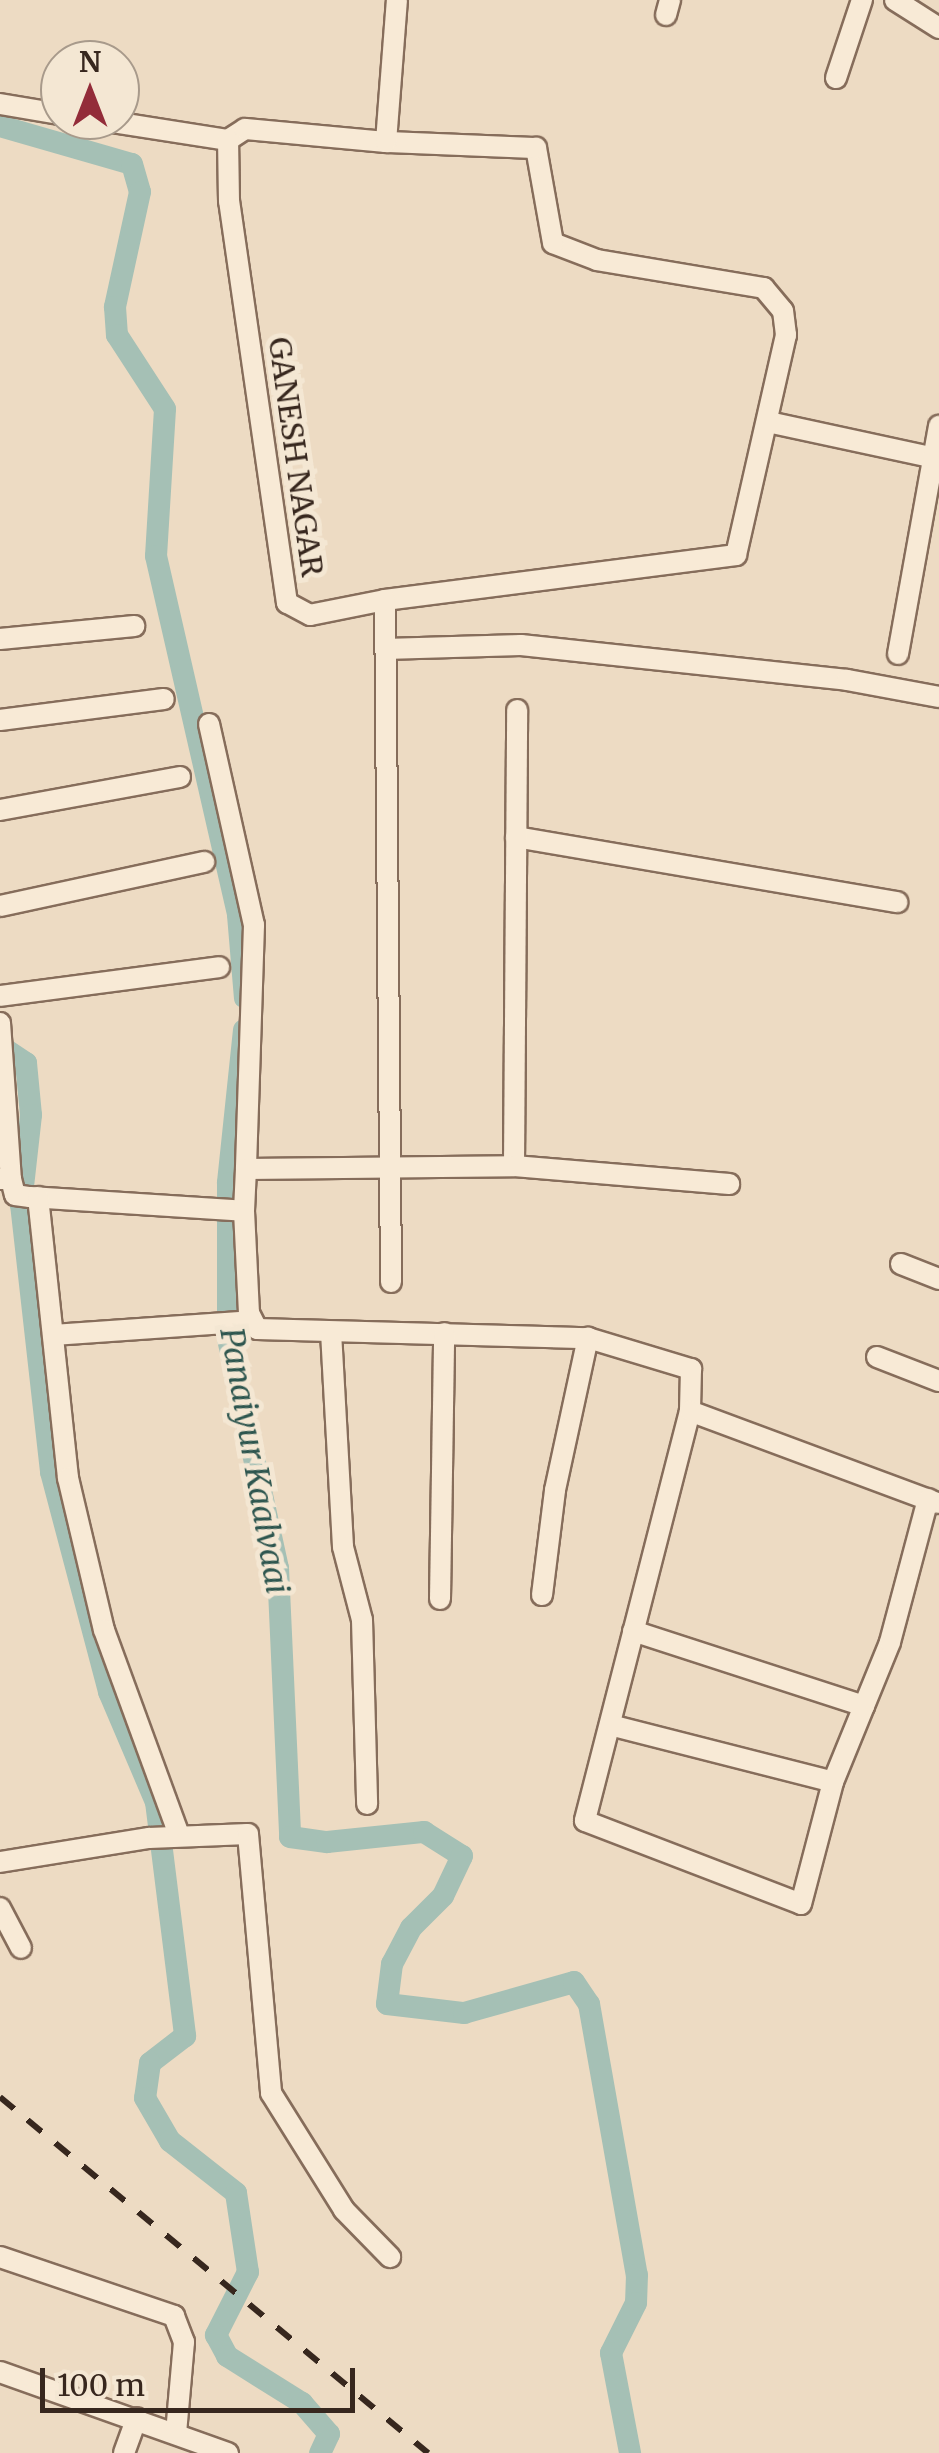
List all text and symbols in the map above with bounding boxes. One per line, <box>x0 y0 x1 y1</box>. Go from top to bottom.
north arrow <box>40 40 140 140</box>
text: N <box>79 44 101 80</box>
street label: GANESH NAGAR <box>261 335 331 579</box>
water label: Panaiyur Kaalvaai <box>212 1325 296 1597</box>
scale bar <box>45 2348 360 2410</box>
text: 100 m <box>57 2366 145 2404</box>

